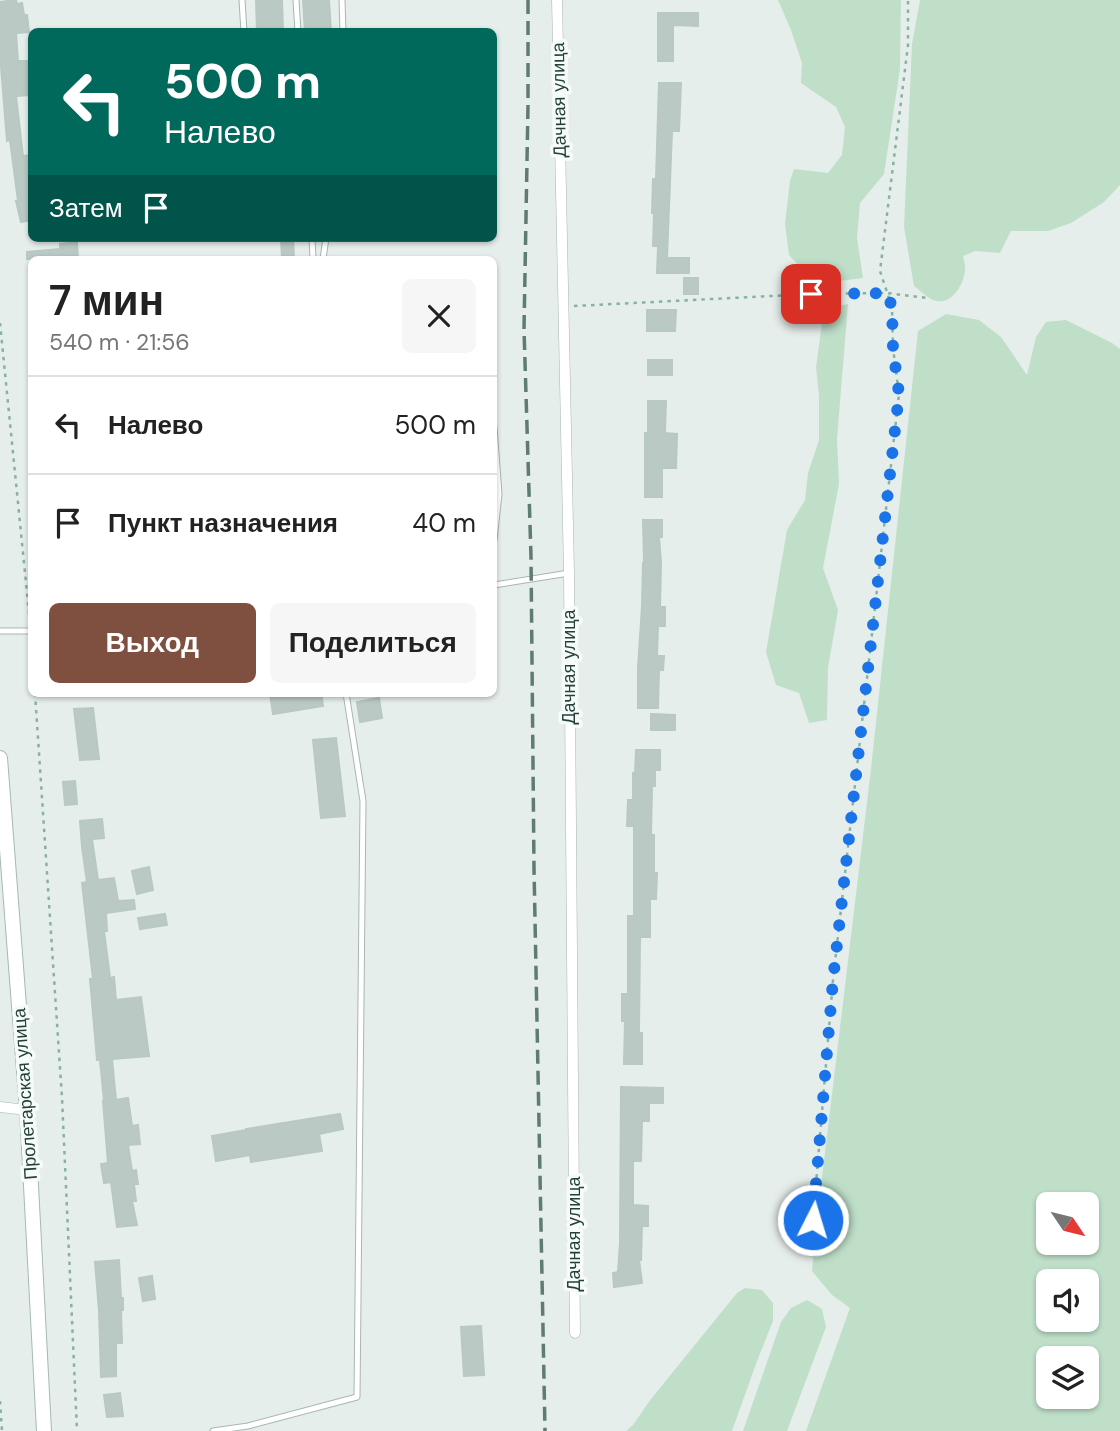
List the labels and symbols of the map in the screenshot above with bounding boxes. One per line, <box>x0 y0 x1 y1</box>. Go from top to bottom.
street label: Дачная улица <box>546 41 572 158</box>
pin <box>781 264 841 324</box>
street label: Дачная улица <box>557 608 581 725</box>
street label: Пролетарская улица <box>7 1006 43 1181</box>
street label: Дачная улица <box>562 1175 586 1292</box>
position arrow <box>776 1183 850 1257</box>
north arrow <box>1036 1192 1099 1255</box>

